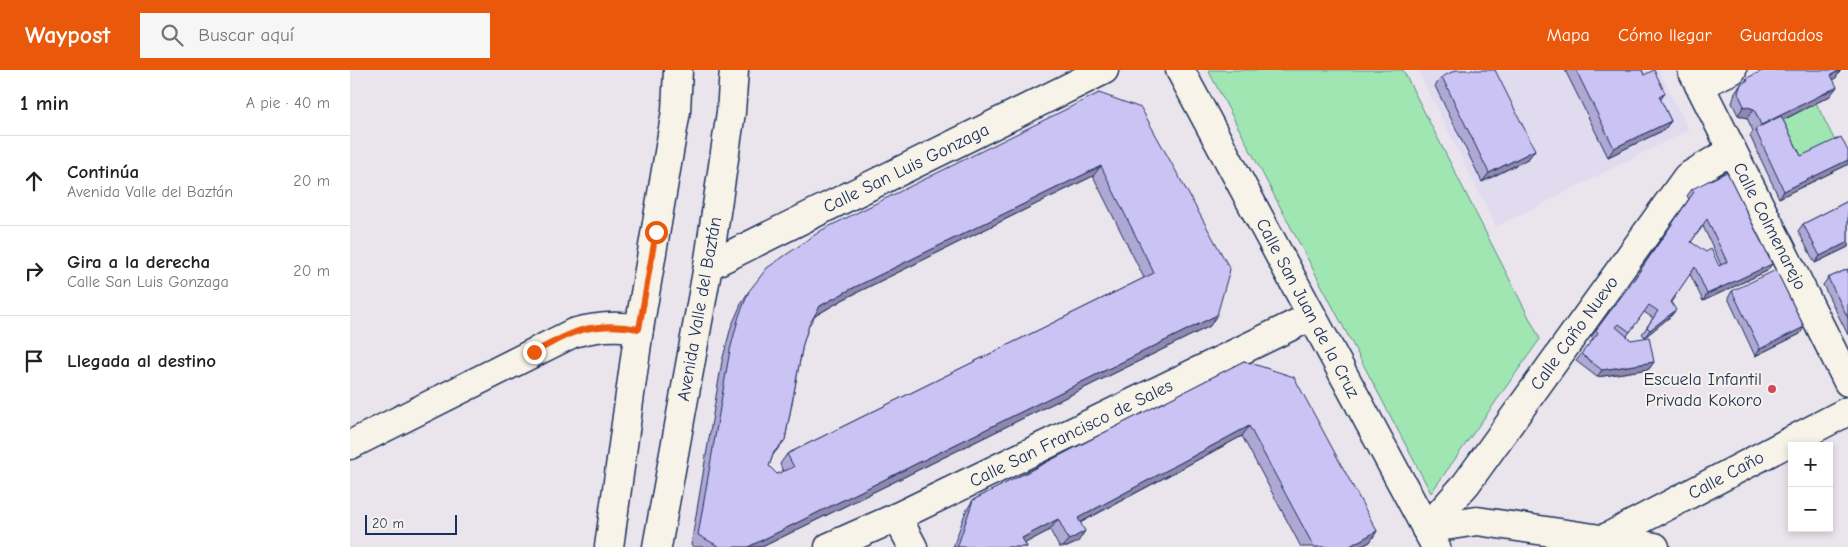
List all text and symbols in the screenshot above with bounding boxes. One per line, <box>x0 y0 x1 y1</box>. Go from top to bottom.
search box <box>140 13 490 58</box>
text: Waypost <box>25 21 110 49</box>
icon: search <box>158 21 186 49</box>
text: Buscar aquí <box>198 24 294 46</box>
text: Mapa <box>1547 25 1590 46</box>
text: Cómo llegar <box>1618 25 1712 46</box>
text: Guardados <box>1740 25 1823 46</box>
text: 1 min <box>20 91 69 115</box>
text: A pie · 40 m <box>246 94 330 112</box>
street label: Calle San Luis Gonzaga <box>820 119 993 218</box>
street label: Calle Colmenarejo <box>1728 159 1811 294</box>
text: Continúa <box>67 161 139 183</box>
icon: ahead <box>20 167 48 195</box>
text: 20 m <box>293 172 330 190</box>
text: Avenida Valle del Baztán <box>67 183 233 201</box>
street label: Avenida Valle del Baztán <box>673 215 726 403</box>
street label: Calle San Juan de la Cruz <box>1251 215 1364 402</box>
route start <box>645 221 668 244</box>
text: Gira a la derecha <box>67 251 210 273</box>
icon: right <box>20 257 48 285</box>
text: 20 m <box>293 262 330 280</box>
street label: Calle Caño Nuevo <box>1526 272 1623 394</box>
text: Calle San Luis Gonzaga <box>67 273 229 291</box>
route end <box>523 341 546 364</box>
icon: arrive <box>20 347 48 375</box>
text: Llegada al destino <box>67 350 216 372</box>
place label: Escuela Infantil Privada Kokoro <box>1643 369 1762 411</box>
street label: Calle San Francisco de Sales <box>966 375 1176 492</box>
marker: Escuela Infantil Privada Kokoro <box>1766 383 1778 395</box>
map controls <box>1788 442 1833 532</box>
button: + <box>1788 442 1833 487</box>
street label: Calle Caño <box>1685 447 1768 504</box>
button: − <box>1788 487 1833 532</box>
scale bar <box>365 512 458 535</box>
text: 20 m <box>372 515 404 532</box>

